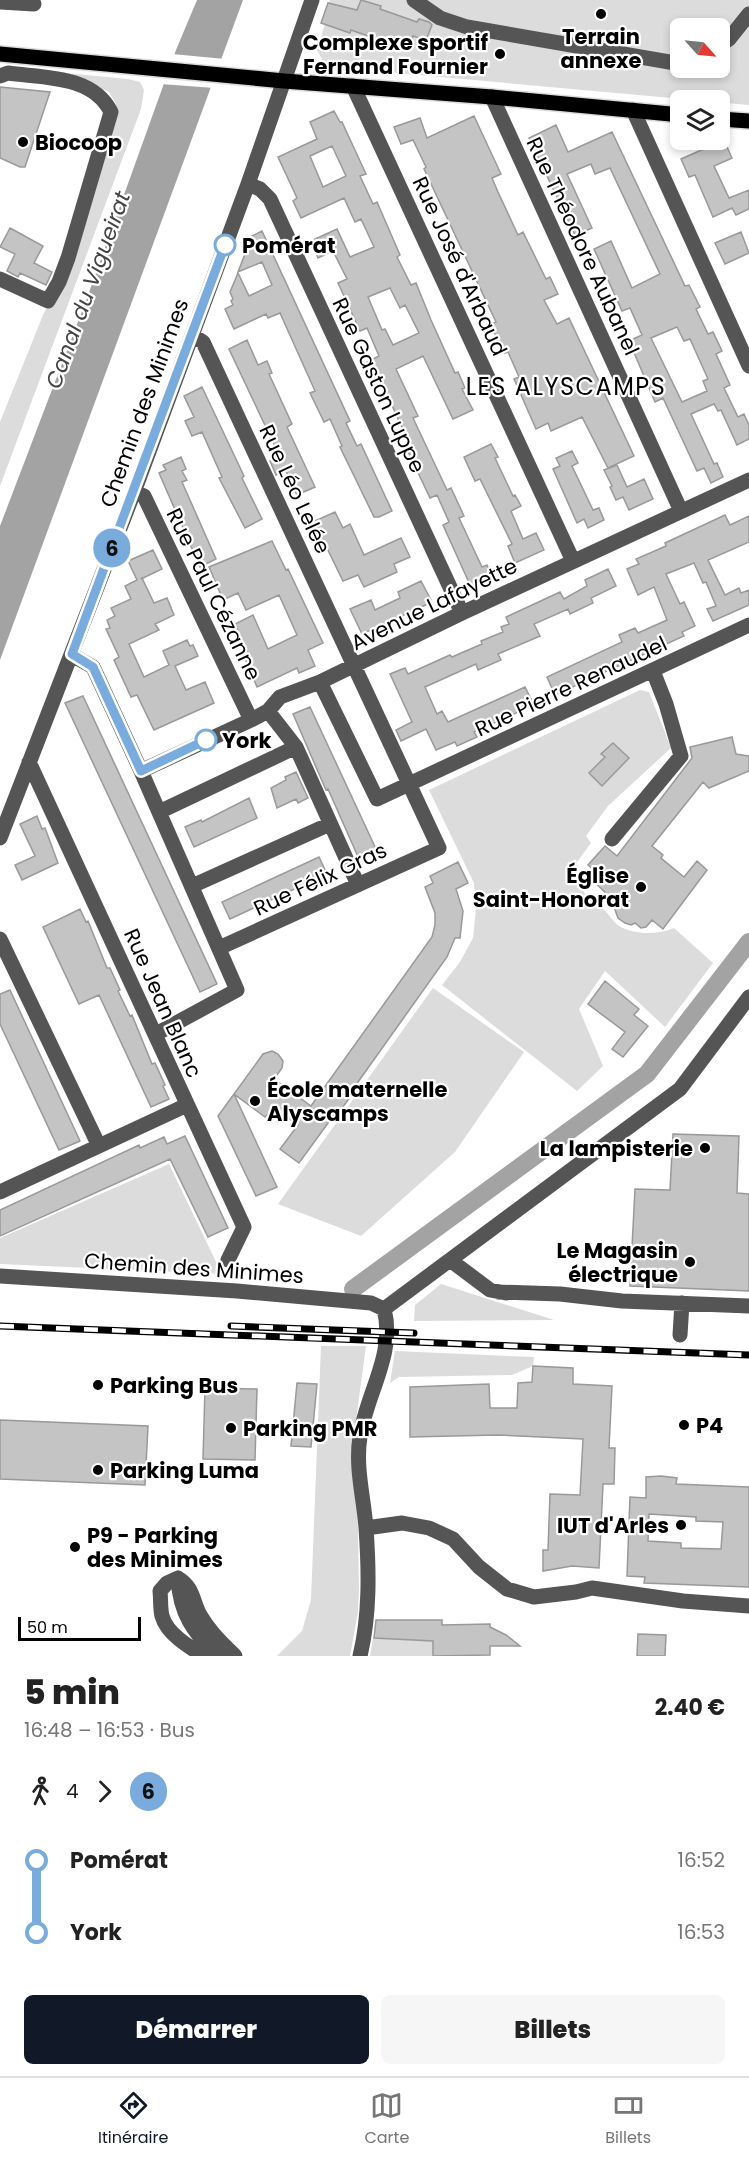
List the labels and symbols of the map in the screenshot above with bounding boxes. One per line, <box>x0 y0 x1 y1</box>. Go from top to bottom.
marker: Terrain annexe <box>594 7 608 21</box>
north arrow <box>670 18 730 78</box>
place label: Terrain annexe <box>561 22 641 75</box>
place label: Complexe sportif Fernand Fournier <box>303 28 488 81</box>
marker: Complexe sportif Fernand Fournier <box>493 47 507 61</box>
place label: Biocoop <box>35 128 122 157</box>
street label: Rue Théodore Aubanel <box>520 132 646 360</box>
marker: Biocoop <box>16 135 30 149</box>
street label: Rue José d'Arbaud <box>406 172 514 360</box>
water label: Canal du Vigueirat <box>38 186 138 393</box>
place label: Pomérat <box>242 231 335 260</box>
marker: Pomérat <box>214 234 236 256</box>
street label: Rue Gaston Luppe <box>326 293 432 477</box>
street label: Chemin des Minimes <box>93 295 195 511</box>
district label: LES ALYSCAMPS <box>466 370 666 403</box>
street label: Rue Léo Lelée <box>252 420 338 558</box>
street label: Rue Paul Cézanne <box>160 503 268 685</box>
line badge: 6 <box>92 528 132 568</box>
street label: Avenue Lafayette <box>346 551 522 657</box>
street label: Rue Pierre Renaudel <box>470 629 672 743</box>
place label: York <box>222 726 271 755</box>
marker: York <box>195 729 217 751</box>
street label: Rue Félix Gras <box>249 835 391 923</box>
place label: Église Saint-Honorat <box>473 861 629 914</box>
marker: Église Saint-Honorat <box>634 880 648 894</box>
street label: Rue Jean Blanc <box>117 924 209 1082</box>
place label: École maternelle Alyscamps <box>267 1075 447 1128</box>
marker: École maternelle Alyscamps <box>248 1094 262 1108</box>
place label: La lampisterie <box>540 1134 693 1163</box>
marker: La lampisterie <box>698 1141 712 1155</box>
place label: Le Magasin électrique <box>556 1236 678 1289</box>
street label: Chemin des Minimes <box>83 1246 305 1290</box>
marker: Le Magasin électrique <box>683 1255 697 1269</box>
place label: Parking Bus <box>110 1371 238 1400</box>
marker: Parking Bus <box>91 1378 105 1392</box>
place label: P4 <box>696 1411 723 1440</box>
place label: Parking PMR <box>243 1414 377 1443</box>
marker: P4 <box>677 1418 691 1432</box>
marker: Parking PMR <box>224 1421 238 1435</box>
place label: Parking Luma <box>110 1456 259 1485</box>
marker: Parking Luma <box>91 1463 105 1477</box>
place label: IUT d'Arles <box>557 1511 669 1540</box>
marker: IUT d'Arles <box>674 1518 688 1532</box>
place label: P9 - Parking des Minimes <box>87 1521 223 1574</box>
marker: P9 - Parking des Minimes <box>68 1540 82 1554</box>
scale bar <box>18 1614 141 1642</box>

